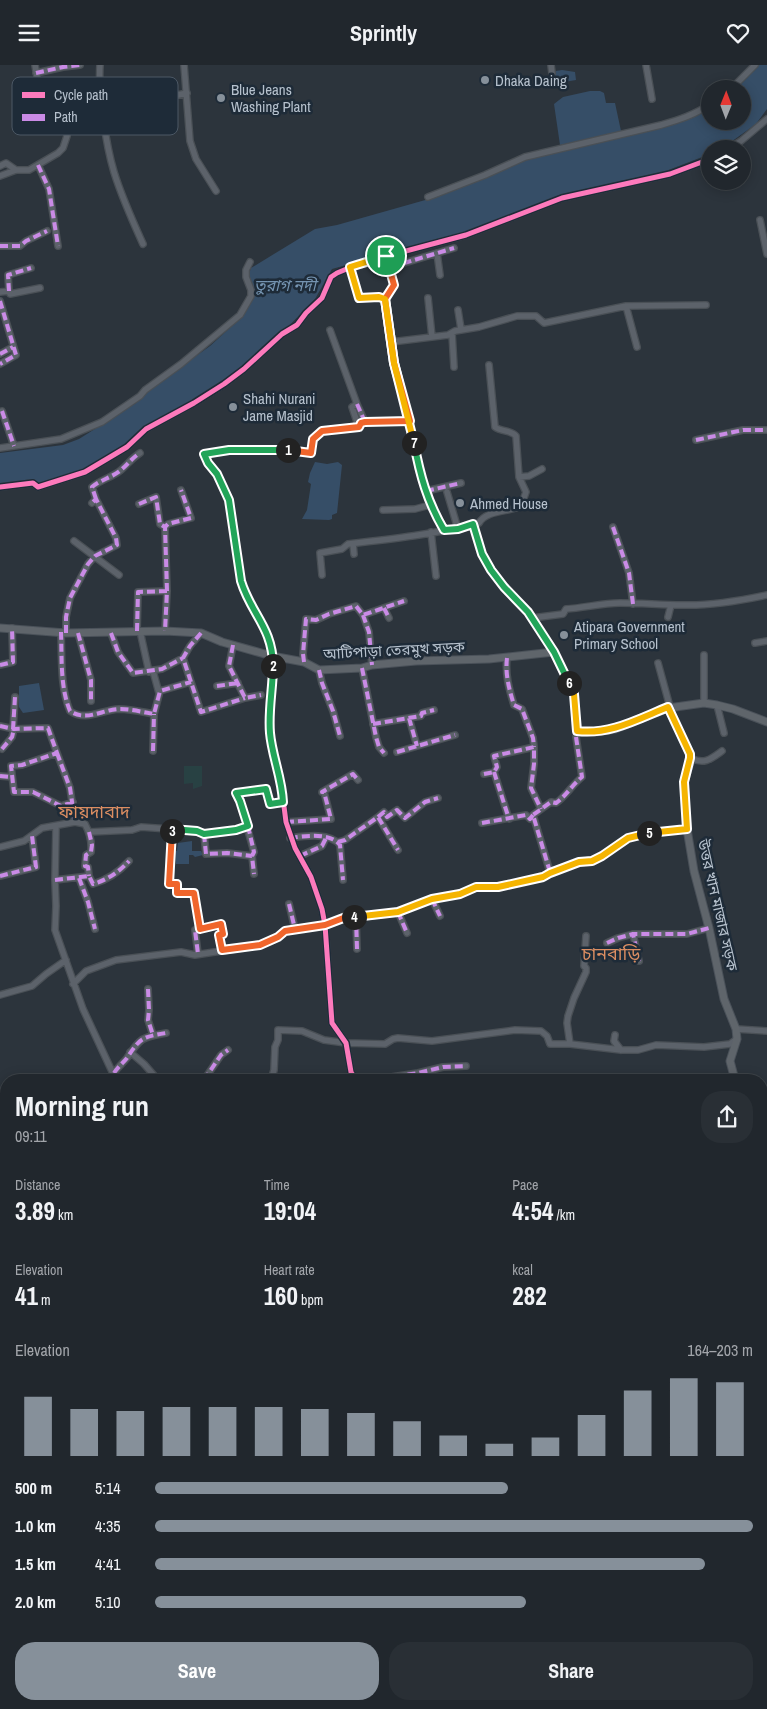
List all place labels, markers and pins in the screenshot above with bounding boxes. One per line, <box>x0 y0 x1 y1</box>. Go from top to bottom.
place label: Dhaka Daing <box>495 70 567 91</box>
marker: Dhaka Daing <box>479 74 491 86</box>
place label: Blue Jeans Washing Plant <box>231 79 311 117</box>
marker: Blue Jeans Washing Plant <box>215 92 227 104</box>
pin <box>365 235 407 277</box>
place label: Shahi Nurani Jame Masjid <box>243 388 315 426</box>
marker: Shahi Nurani Jame Masjid <box>227 401 239 413</box>
pin: 7 <box>402 431 426 455</box>
pin: 1 <box>276 437 300 463</box>
place label: Ahmed House <box>469 493 548 514</box>
marker: Ahmed House <box>454 497 466 509</box>
place label: Atipara Government Primary School <box>573 616 685 654</box>
marker: Atipara Government Primary School <box>558 629 570 641</box>
pin: 2 <box>260 653 286 679</box>
pin: 6 <box>556 671 582 695</box>
pin: 3 <box>160 819 184 843</box>
pin: 5 <box>636 821 662 845</box>
pin: 4 <box>342 905 366 929</box>

